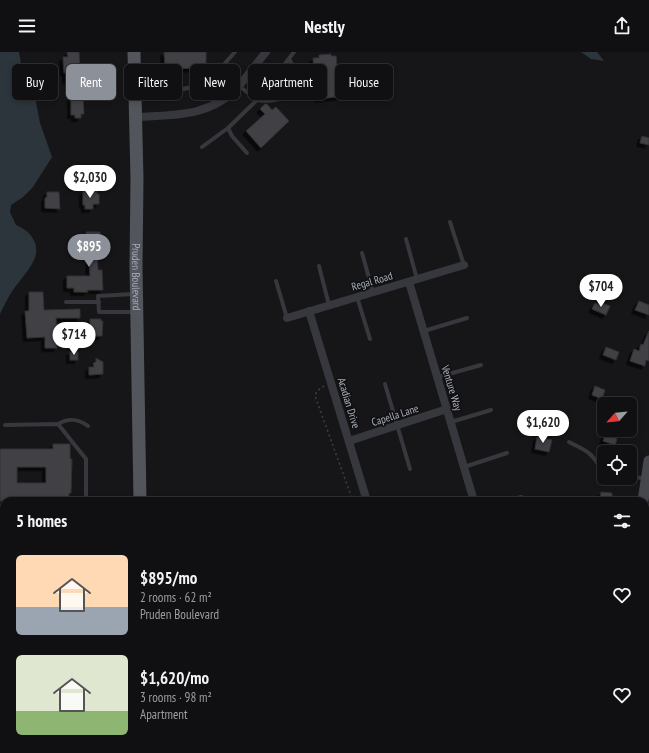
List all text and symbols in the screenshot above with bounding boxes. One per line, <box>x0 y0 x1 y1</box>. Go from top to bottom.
icon: menu <box>16 15 38 37</box>
text: Nestly <box>304 15 345 38</box>
icon: share <box>611 15 633 37</box>
chip: Buy <box>12 64 58 100</box>
chip: Rent <box>66 64 116 100</box>
chip: Filters <box>124 64 182 100</box>
chip: New <box>190 64 240 100</box>
chip: Apartment <box>248 64 327 100</box>
chip: House <box>335 64 393 100</box>
pin: $2,030 <box>57 165 123 199</box>
text: $2,030 <box>73 169 107 186</box>
pin: $895 <box>65 234 113 268</box>
text: $895 <box>77 238 101 255</box>
street label: Pruden Boulevard <box>129 243 144 311</box>
street label: Regal Road <box>350 268 394 294</box>
pin: $704 <box>577 274 625 308</box>
text: $704 <box>589 278 613 295</box>
pin: $714 <box>50 322 98 356</box>
text: $714 <box>62 326 86 343</box>
street label: Venture Way <box>438 363 466 413</box>
street label: Acadian Drive <box>335 376 363 430</box>
north arrow <box>597 397 637 437</box>
map controls <box>597 397 637 485</box>
street label: Capella Lane <box>370 401 421 429</box>
pin: $1,620 <box>510 410 576 444</box>
text: $1,620 <box>526 414 560 431</box>
button: locate <box>597 445 637 485</box>
text: 5 homes <box>16 510 67 532</box>
icon: filters <box>611 510 633 532</box>
text: $895/mo <box>140 567 197 589</box>
icon: home <box>48 571 96 619</box>
icon: heart <box>611 584 633 606</box>
text: 2 rooms · 62 m² <box>140 589 212 606</box>
text: Pruden Boulevard <box>140 606 219 623</box>
text: $1,620/mo <box>140 667 209 689</box>
icon: home <box>48 671 96 719</box>
icon: heart <box>611 684 633 706</box>
text: 3 rooms · 98 m² <box>140 689 212 706</box>
text: Apartment <box>140 706 188 723</box>

